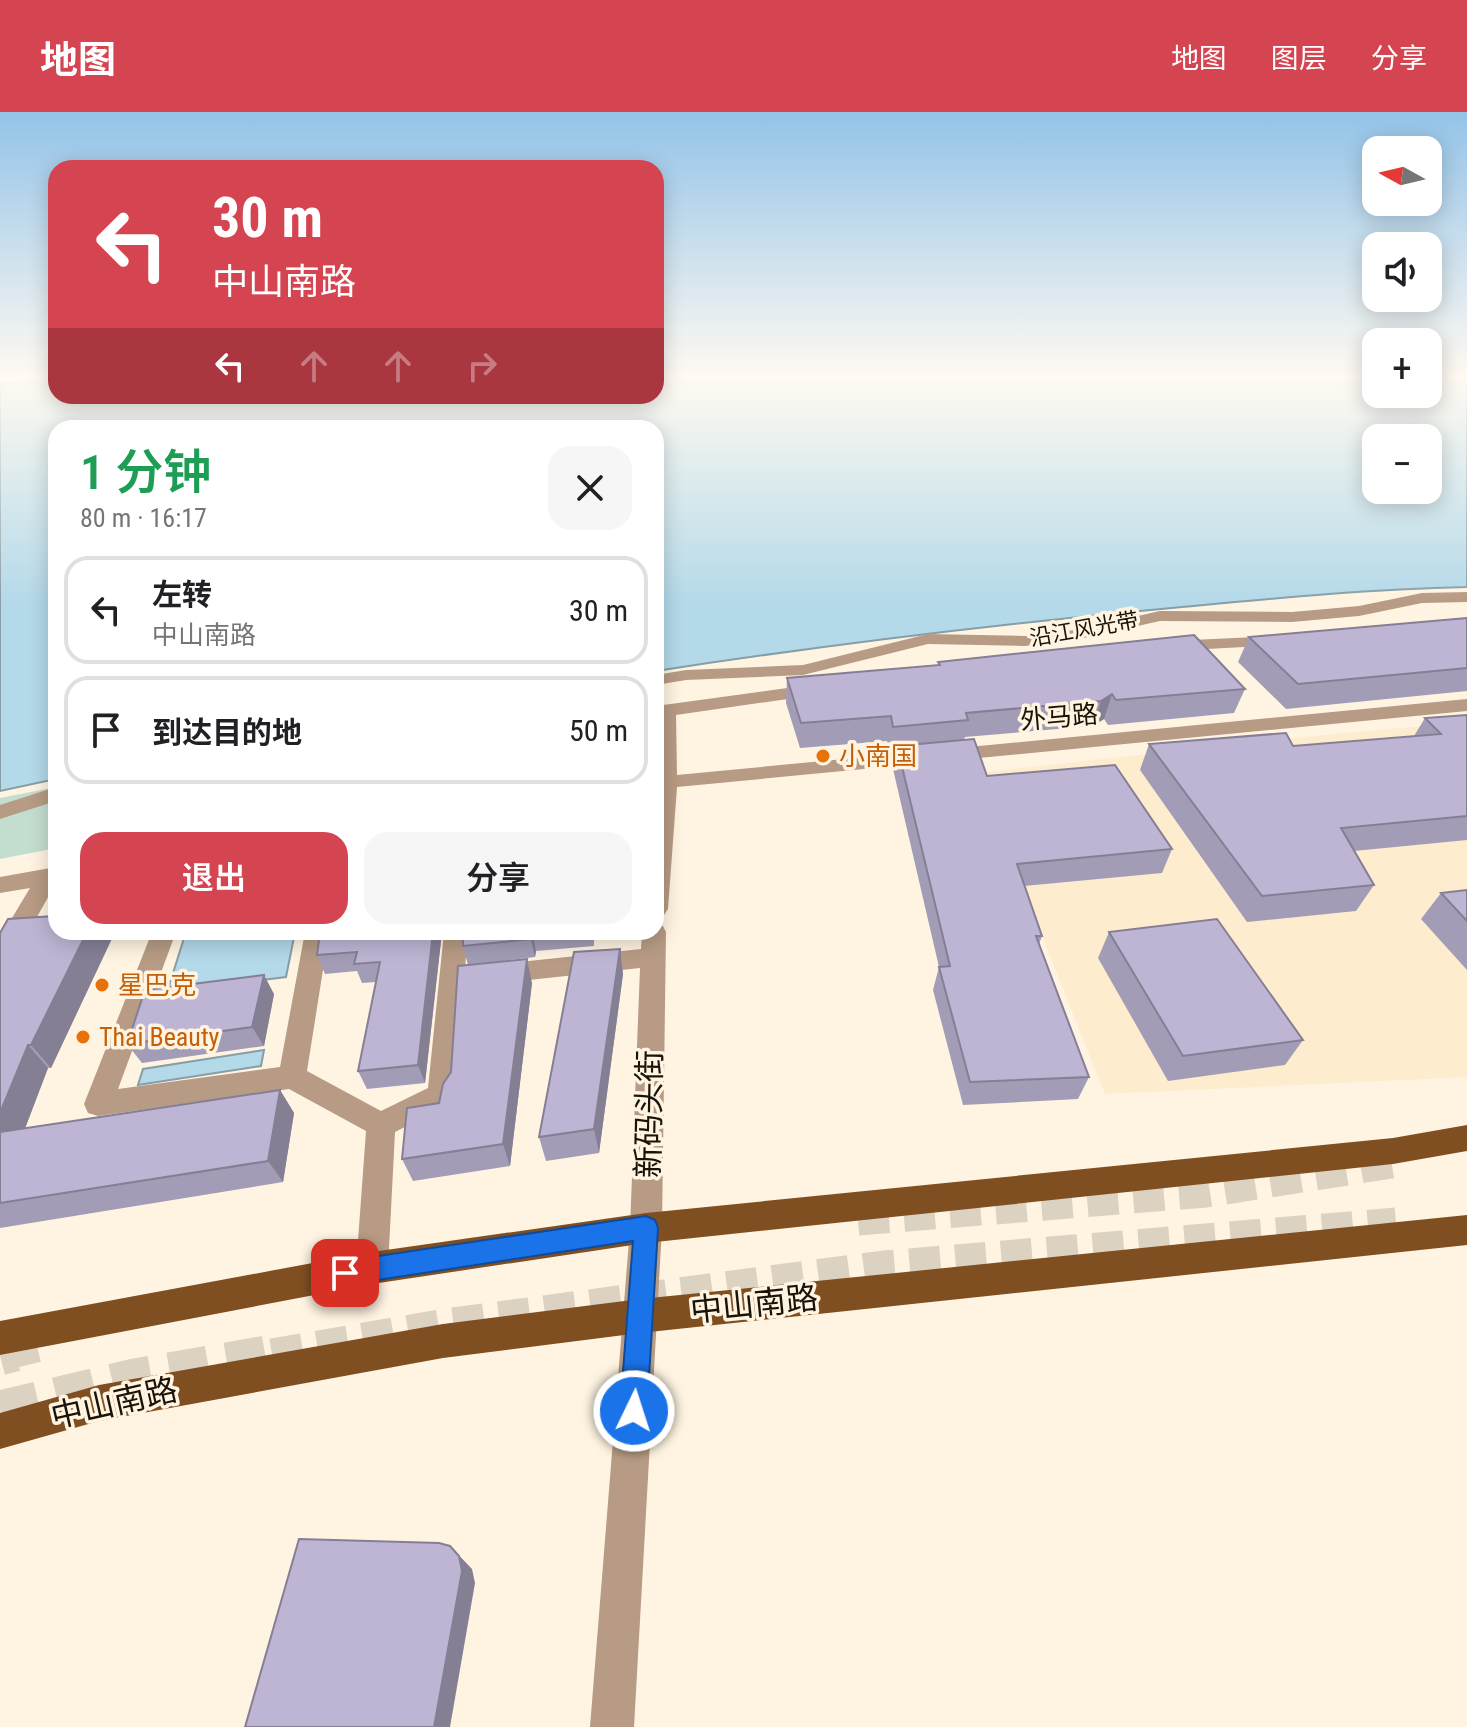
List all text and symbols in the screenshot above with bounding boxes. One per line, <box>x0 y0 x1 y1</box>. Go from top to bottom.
text: 地图 <box>40 38 116 82</box>
text: 地图 <box>1171 42 1227 75</box>
text: 图层 <box>1271 42 1327 75</box>
text: 分享 <box>1371 42 1427 75</box>
north arrow <box>1362 136 1442 216</box>
map controls <box>1362 136 1442 504</box>
text: 30 m <box>212 185 323 251</box>
icon: left <box>80 192 184 296</box>
button: sound <box>1362 232 1442 312</box>
text: 中山南路 <box>212 261 356 303</box>
button: + <box>1362 328 1442 408</box>
icon: left <box>208 344 252 388</box>
icon: ahead <box>292 344 336 388</box>
icon: ahead <box>376 344 420 388</box>
icon: right <box>460 344 504 388</box>
button: − <box>1362 424 1442 504</box>
text: 1 分钟 <box>80 444 211 501</box>
button: close <box>548 446 632 530</box>
text: 80 m · 16:17 <box>80 503 207 533</box>
text: 左转 <box>152 577 212 612</box>
icon: left <box>84 588 128 632</box>
text: 30 m <box>569 593 628 628</box>
street label: 沿江风光带 <box>1028 607 1140 651</box>
text: 中山南路 <box>152 620 256 650</box>
street label: 外马路 <box>1019 699 1099 735</box>
icon: arrive <box>84 708 128 752</box>
text: 50 m <box>569 713 628 748</box>
text: 到达目的地 <box>152 715 302 750</box>
place label: 小南国 <box>839 741 917 771</box>
marker: 小南国 <box>814 747 832 765</box>
button: 退出 <box>80 832 348 924</box>
button: 分享 <box>364 832 632 924</box>
place label: 星巴克 <box>118 970 196 1000</box>
marker: 星巴克 <box>93 976 111 994</box>
place label: Thai Beauty <box>99 1022 220 1052</box>
marker: Thai Beauty <box>74 1028 92 1046</box>
street label: 新码头街 <box>629 1050 669 1178</box>
pin <box>311 1239 379 1307</box>
icon: arrive <box>323 1251 367 1295</box>
street label: 中山南路 <box>688 1278 820 1330</box>
position arrow <box>592 1369 676 1453</box>
street label: 中山南路 <box>47 1370 181 1436</box>

